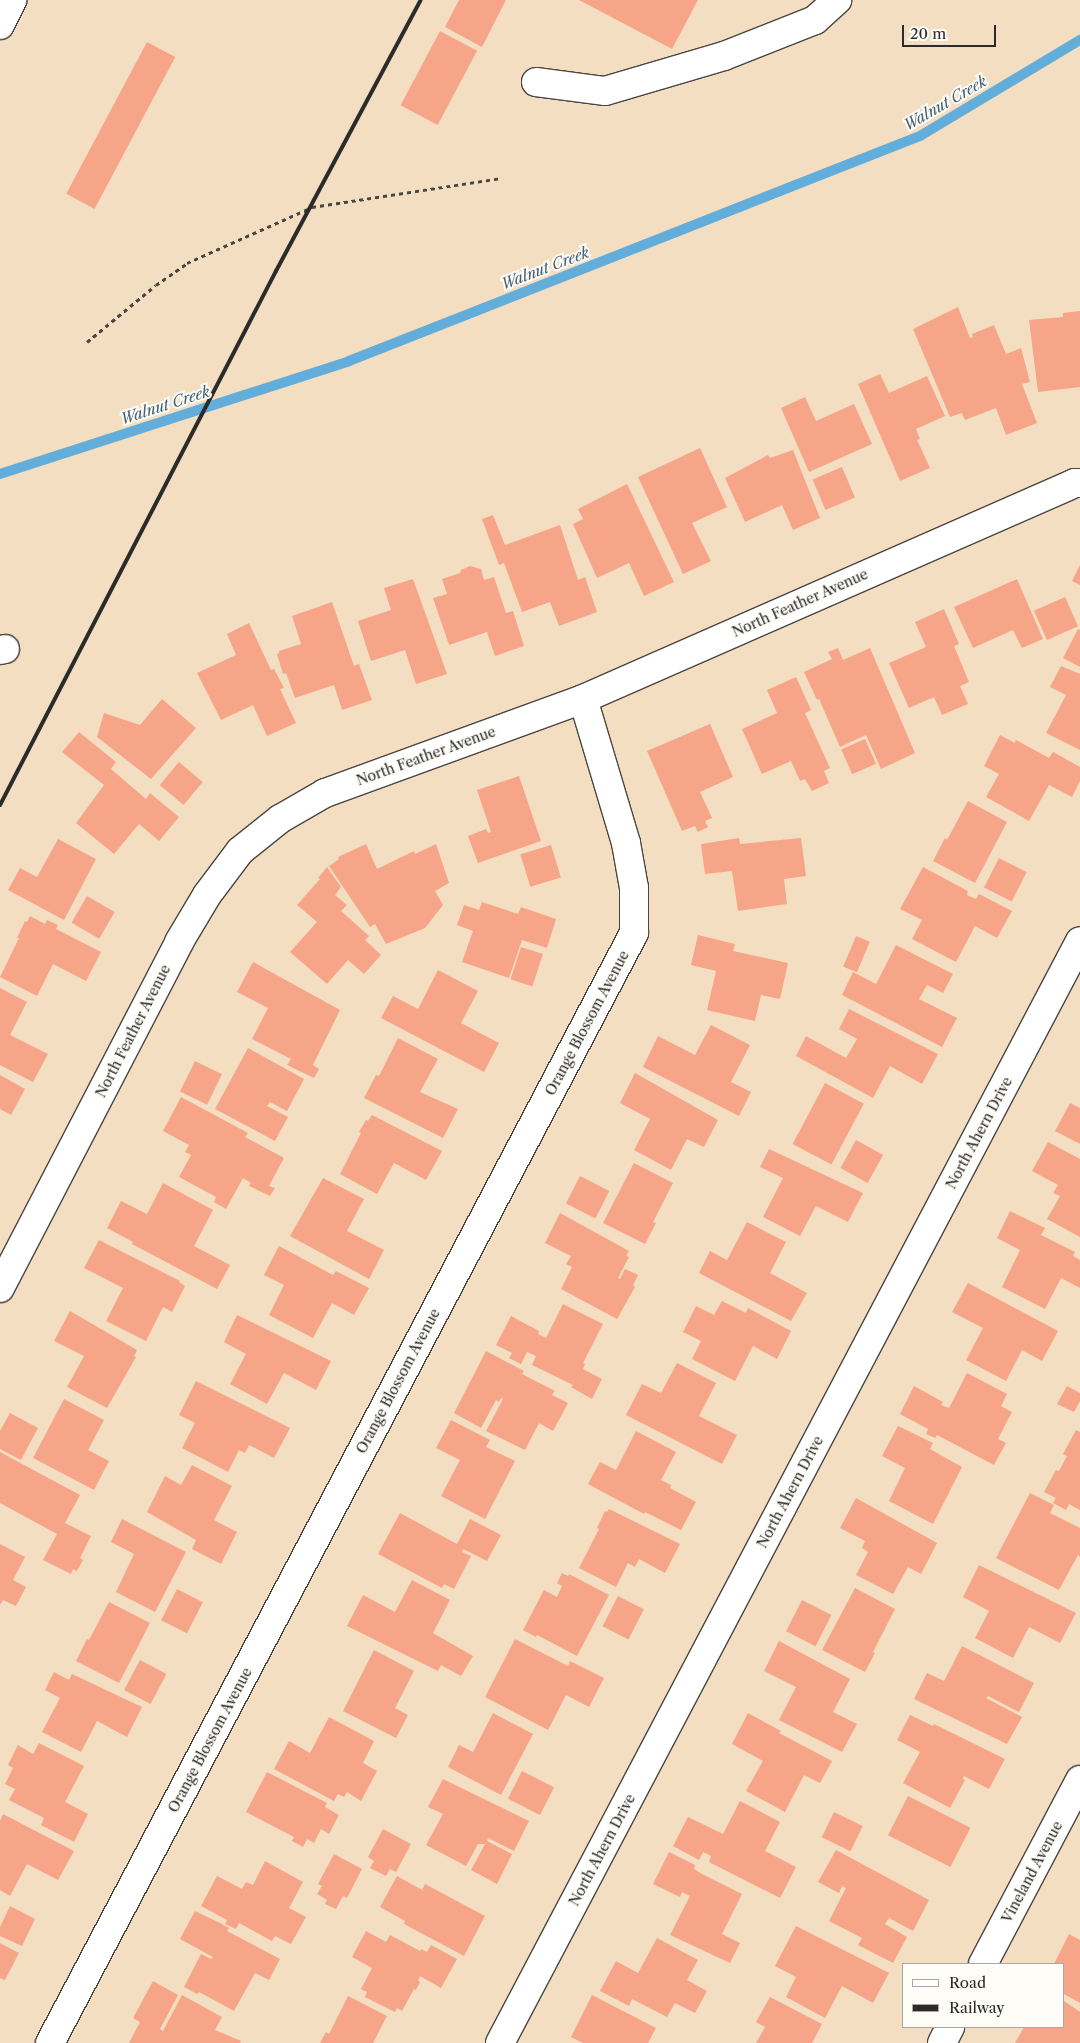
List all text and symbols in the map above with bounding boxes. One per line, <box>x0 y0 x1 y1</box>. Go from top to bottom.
scale bar <box>905 15 999 47</box>
text: 20 m <box>910 24 946 43</box>
water label: Walnut Creek <box>900 72 990 134</box>
water label: Walnut Creek <box>498 243 592 293</box>
water label: Walnut Creek <box>118 382 212 428</box>
street label: North Feather Avenue <box>729 565 871 641</box>
street label: North Feather Avenue <box>354 723 498 789</box>
street label: Orange Blossom Avenue <box>541 947 633 1099</box>
street label: North Feather Avenue <box>92 961 174 1101</box>
street label: North Ahern Drive <box>942 1074 1016 1192</box>
street label: Orange Blossom Avenue <box>352 1305 444 1457</box>
street label: North Ahern Drive <box>753 1433 827 1551</box>
street label: Orange Blossom Avenue <box>164 1664 256 1816</box>
street label: North Ahern Drive <box>565 1791 639 1909</box>
street label: Vineland Avenue <box>998 1818 1066 1926</box>
legend <box>902 1963 1065 2028</box>
text: Road <box>949 1973 986 1992</box>
text: Railway <box>949 1998 1005 2017</box>

